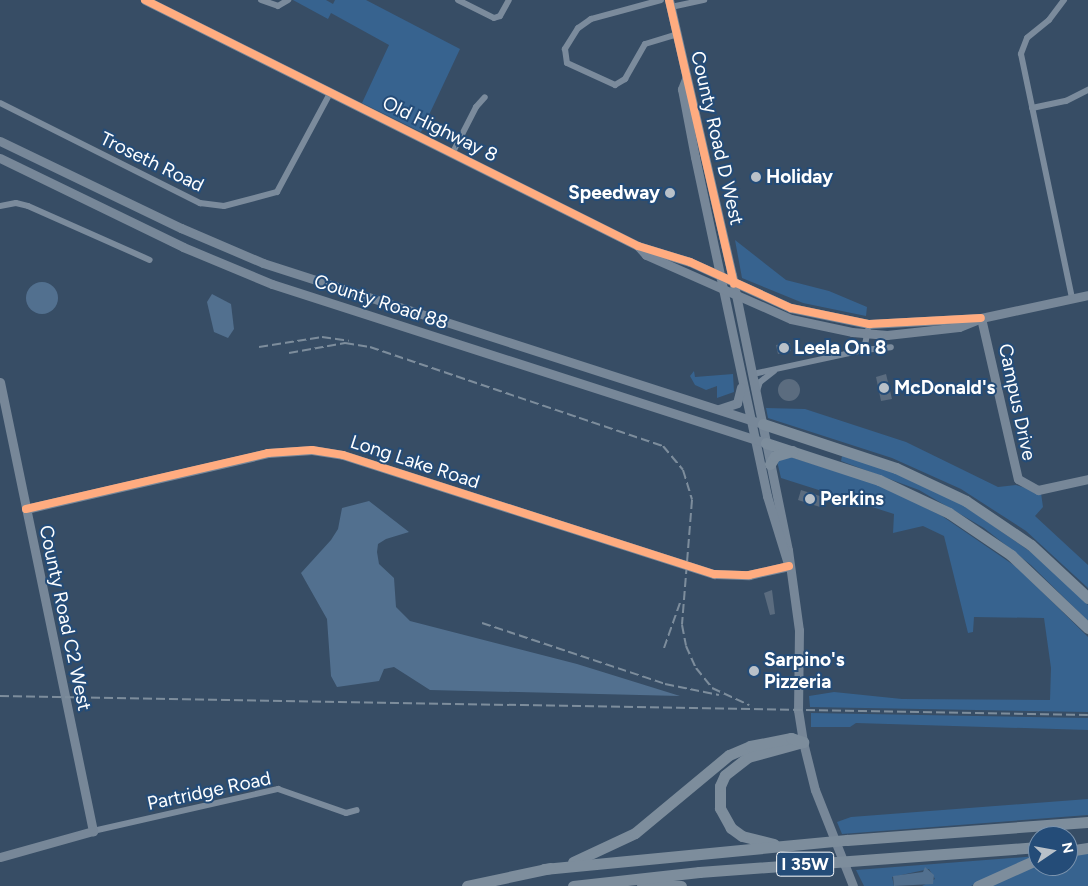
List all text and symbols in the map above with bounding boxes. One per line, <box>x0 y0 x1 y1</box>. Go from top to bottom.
street label: County Road D West <box>686 49 748 227</box>
street label: Old Highway 8 <box>379 91 501 167</box>
street label: Troseth Road <box>96 127 208 197</box>
place label: Holiday <box>766 166 833 188</box>
marker: Holiday <box>750 171 762 183</box>
place label: Speedway <box>568 182 660 204</box>
marker: Speedway <box>664 187 676 199</box>
street label: County Road 88 <box>311 270 451 334</box>
place label: Leela On 8 <box>794 337 886 359</box>
street label: Campus Drive <box>993 341 1041 463</box>
marker: Leela On 8 <box>778 342 790 354</box>
place label: McDonald's <box>894 377 995 399</box>
marker: McDonald's <box>878 382 890 394</box>
street label: Long Lake Road <box>347 430 483 494</box>
place label: Perkins <box>820 488 884 510</box>
marker: Perkins <box>804 493 816 505</box>
street label: County Road C2 West <box>34 523 96 713</box>
place label: Sarpino's Pizzeria <box>764 649 845 693</box>
marker: Sarpino's Pizzeria <box>748 665 760 677</box>
street label: Partridge Road <box>145 767 273 815</box>
north arrow <box>1028 826 1078 876</box>
text: N <box>1058 841 1077 855</box>
road number: I 35W <box>775 849 835 880</box>

